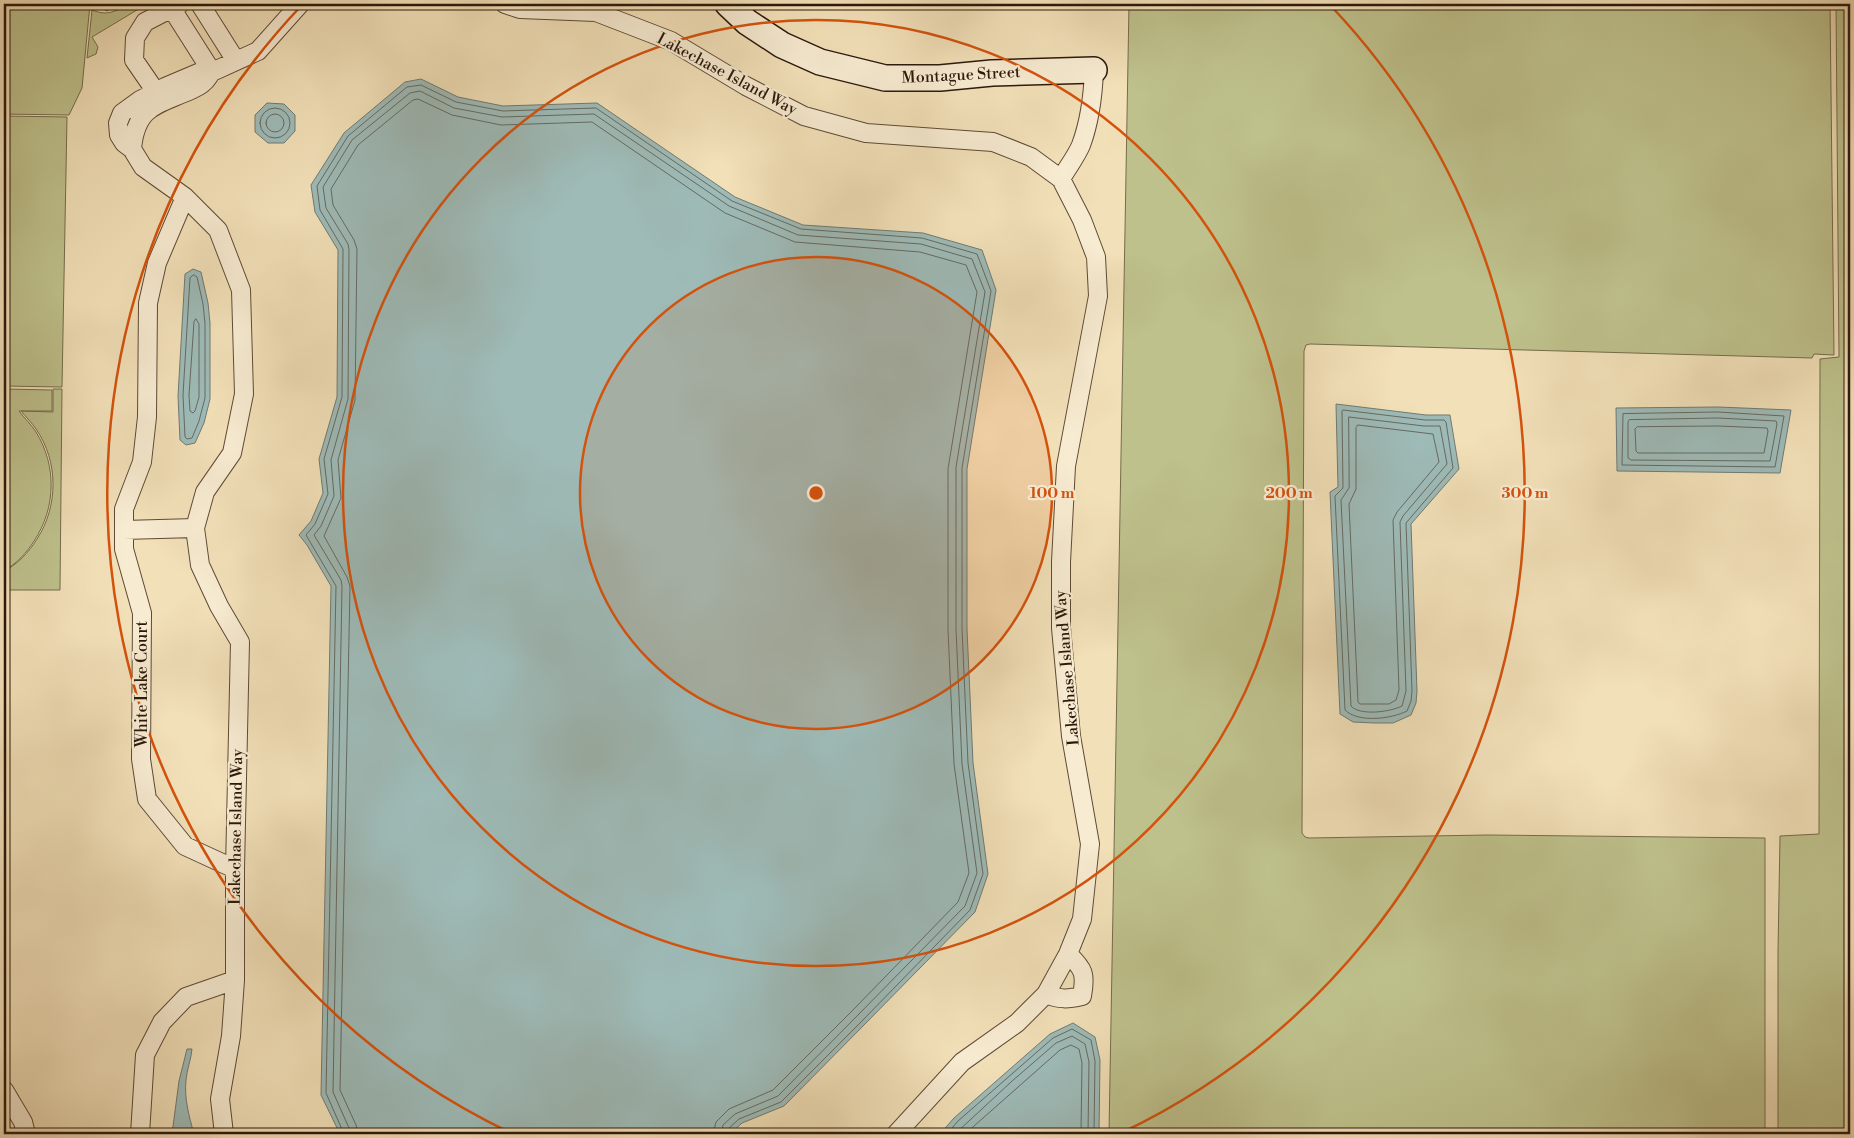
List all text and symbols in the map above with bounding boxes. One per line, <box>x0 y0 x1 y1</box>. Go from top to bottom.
street label: Lakechase Island Way <box>653 29 801 120</box>
street label: Montague Street <box>901 62 1021 88</box>
centre of rings <box>807 484 825 502</box>
text: 100 m <box>1030 484 1075 503</box>
text: 200 m <box>1265 484 1313 503</box>
text: 300 m <box>1502 484 1549 503</box>
street label: Lakechase Island Way <box>1050 589 1084 747</box>
street label: White Lake Court <box>132 620 152 748</box>
street label: Lakechase Island Way <box>225 749 247 905</box>

